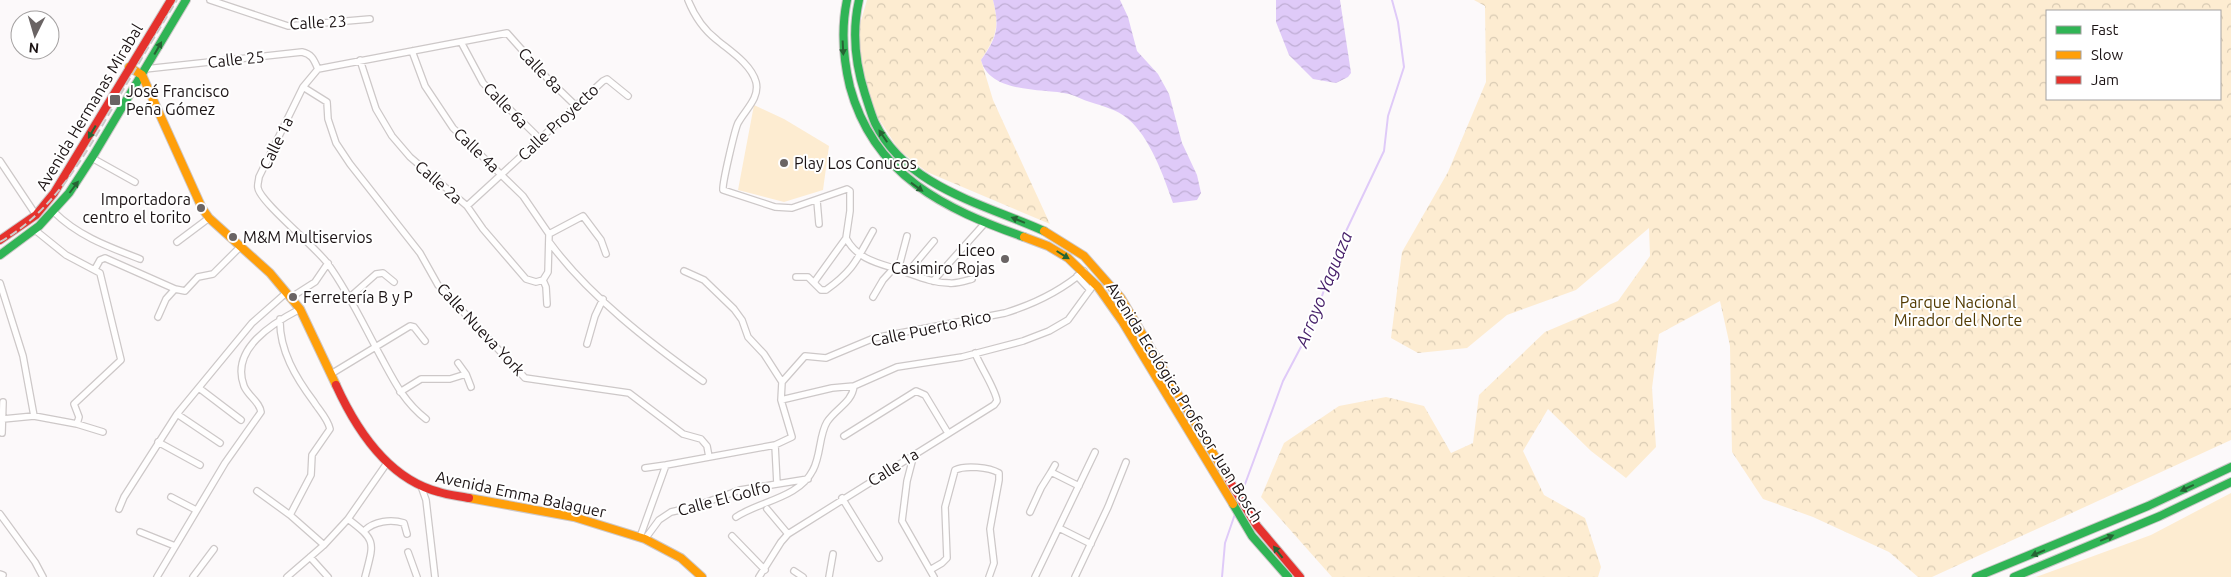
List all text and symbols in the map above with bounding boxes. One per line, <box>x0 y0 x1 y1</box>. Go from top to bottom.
north arrow <box>10 10 60 60</box>
legend <box>2046 10 2221 100</box>
street label: Calle 23 <box>289 12 347 32</box>
street label: Avenida Hermanas Mirabal <box>32 21 146 193</box>
text: Fast <box>2091 21 2119 38</box>
text: N <box>28 40 40 56</box>
one-way arrow <box>153 41 162 54</box>
one-way arrow <box>839 41 847 57</box>
street label: Calle 8a <box>515 44 567 96</box>
text: Slow <box>2091 46 2124 63</box>
street label: Calle 25 <box>207 47 265 71</box>
text: Jam <box>2091 71 2119 88</box>
street label: Calle 6a <box>480 79 532 131</box>
street label: Calle Proyecto <box>514 80 602 164</box>
place label: José Francisco Peña Gómez <box>126 82 229 118</box>
marker: José Francisco Peña Gómez <box>108 93 122 107</box>
street label: Calle 1a <box>256 114 296 172</box>
street label: Calle 4a <box>451 124 503 176</box>
one-way arrow <box>87 125 96 139</box>
one-way arrow <box>878 129 888 143</box>
place label: Play Los Conucos <box>794 154 917 172</box>
street label: Calle 2a <box>412 157 466 207</box>
marker: Play Los Conucos <box>778 157 790 169</box>
one-way arrow <box>69 180 79 194</box>
one-way arrow <box>910 182 924 192</box>
place label: Importadora centro el torito <box>82 190 191 226</box>
marker: Importadora centro el torito <box>195 202 207 214</box>
one-way arrow <box>1011 216 1025 224</box>
place label: M&M Multiservios <box>243 228 373 246</box>
water label: Arroyo Yaguaza <box>1290 228 1355 351</box>
marker: M&M Multiservios <box>227 231 239 243</box>
place label: Liceo Casimiro Rojas <box>891 241 995 277</box>
one-way arrow <box>1056 251 1070 260</box>
marker: Liceo Casimiro Rojas <box>999 253 1011 265</box>
street label: Calle Nueva York <box>433 279 529 379</box>
street label: Avenida Ecológica Profesor Juan Bosch <box>1103 279 1267 525</box>
place label: Ferretería B y P <box>303 288 413 306</box>
marker: Ferretería B y P <box>287 291 299 303</box>
park label: Parque Nacional Mirador del Norte <box>1894 293 2022 329</box>
street label: Calle Puerto Rico <box>869 306 993 350</box>
street label: Calle 1a <box>864 444 922 490</box>
street label: Avenida Emma Balaguer <box>434 467 608 521</box>
street label: Calle El Golfo <box>676 477 772 519</box>
one-way arrow <box>2180 484 2194 492</box>
one-way arrow <box>2100 533 2114 541</box>
one-way arrow <box>1272 546 1283 559</box>
one-way arrow <box>2030 549 2045 557</box>

